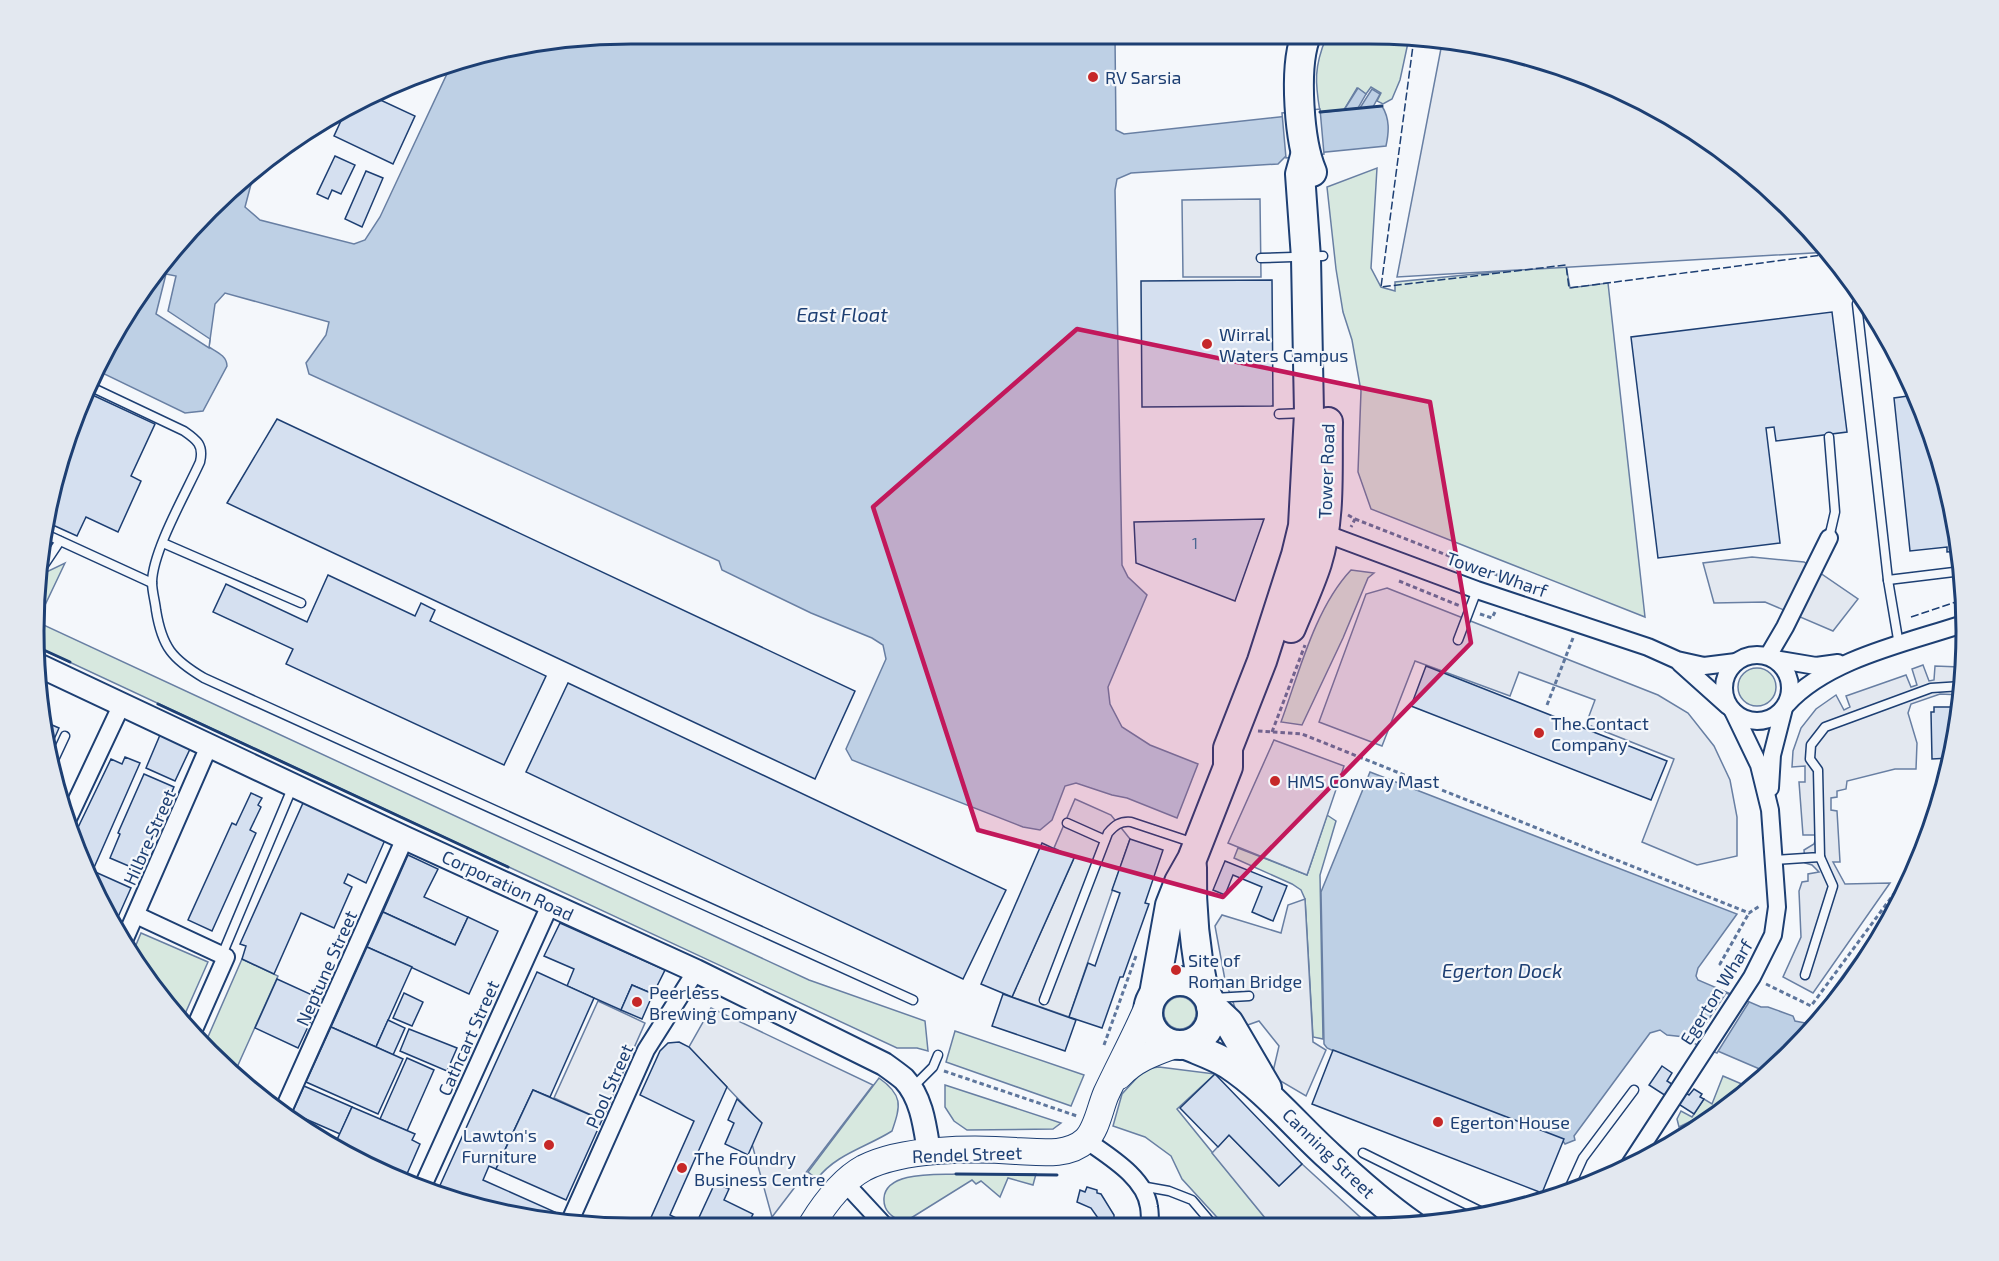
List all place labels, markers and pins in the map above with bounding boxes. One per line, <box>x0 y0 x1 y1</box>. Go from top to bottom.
place label: RV Sarsia <box>1105 66 1181 88</box>
marker: RV Sarsia <box>1086 70 1100 84</box>
place label: Wirral Waters Campus <box>1219 323 1348 366</box>
marker: Wirral Waters Campus <box>1200 337 1214 351</box>
place label: The Contact Company <box>1551 712 1649 755</box>
marker: The Contact Company <box>1532 726 1546 740</box>
place label: HMS Conway Mast <box>1287 770 1439 792</box>
marker: HMS Conway Mast <box>1268 774 1282 788</box>
place label: Site of Roman Bridge <box>1188 949 1302 992</box>
marker: Site of Roman Bridge <box>1169 963 1183 977</box>
place label: Peerless Brewing Company <box>649 981 798 1024</box>
marker: Peerless Brewing Company <box>630 995 644 1009</box>
place label: Egerton House <box>1450 1111 1570 1133</box>
marker: Egerton House <box>1431 1115 1445 1129</box>
place label: Lawton's Furniture <box>461 1124 537 1167</box>
marker: Lawton's Furniture <box>542 1138 556 1152</box>
place label: The Foundry Business Centre <box>694 1147 825 1190</box>
marker: The Foundry Business Centre <box>675 1161 689 1175</box>

